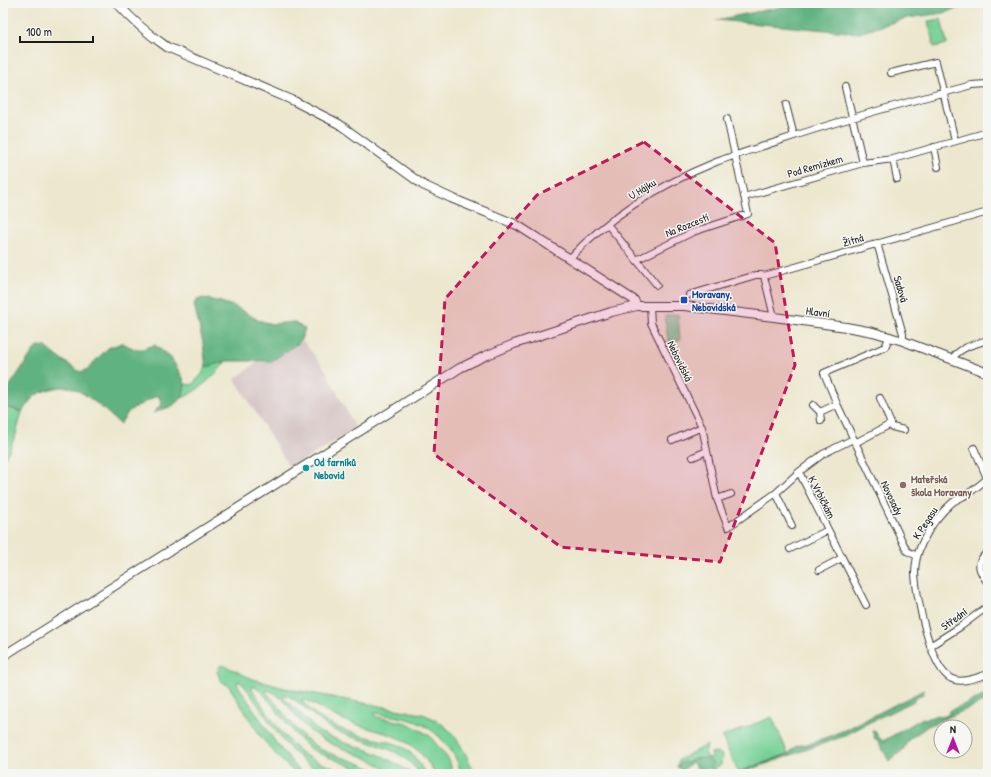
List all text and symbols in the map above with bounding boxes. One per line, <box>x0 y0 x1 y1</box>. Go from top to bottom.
scale bar <box>20 18 93 44</box>
text: 100 m <box>26 23 52 40</box>
street label: Pod Remízkem <box>786 151 845 181</box>
street label: U Hájku <box>626 175 659 203</box>
street label: Na Rozcestí <box>663 210 711 240</box>
street label: Žitná <box>841 230 866 250</box>
street label: Sadová <box>891 274 912 304</box>
place label: Moravany, Nebovidská <box>692 287 736 314</box>
marker: Moravany, Nebovidská <box>679 295 689 305</box>
street label: Hlavní <box>805 303 831 321</box>
street label: Nebovidská <box>664 338 696 384</box>
place label: Od farníků Nebovid <box>314 455 356 482</box>
marker: Od farníků Nebovid <box>301 463 311 473</box>
place label: Mateřská škola Moravany <box>911 472 972 500</box>
street label: K Vrbičkám <box>805 473 839 521</box>
street label: Novosady <box>878 478 906 518</box>
marker: Mateřská škola Moravany <box>898 480 908 490</box>
street label: K Pegasu <box>909 504 941 542</box>
street label: Střední <box>938 605 970 633</box>
north arrow <box>933 719 973 759</box>
text: N <box>950 722 956 736</box>

